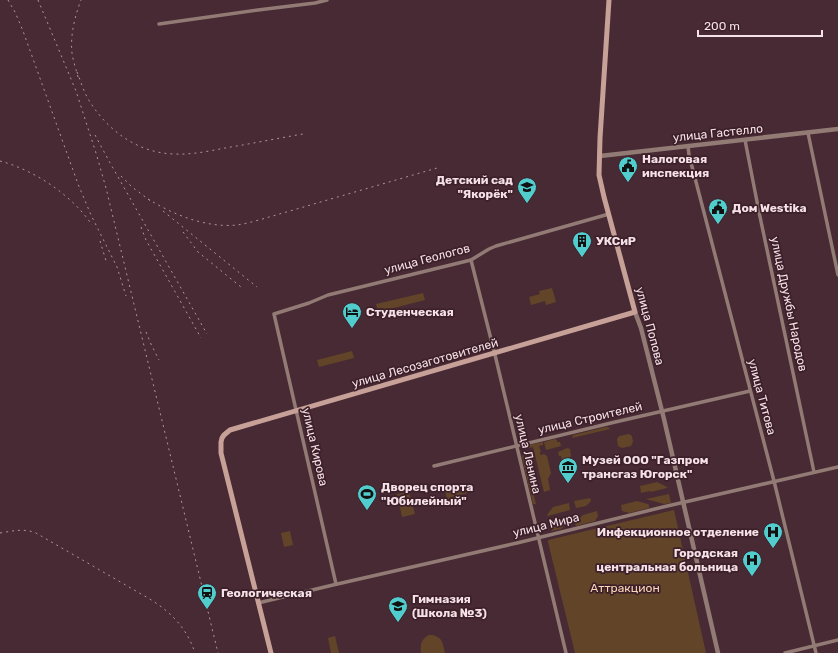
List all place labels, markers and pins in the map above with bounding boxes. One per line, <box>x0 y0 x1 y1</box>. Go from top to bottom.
place label: Налоговая инспекция <box>642 152 709 180</box>
public building icon: Налоговая инспекция <box>617 155 639 183</box>
place label: Детский сад "Якорёк" <box>436 173 513 201</box>
school or university icon: Детский сад "Якорёк" <box>516 176 538 204</box>
public building icon: Дом Westika <box>707 197 729 225</box>
place label: Дом Westika <box>732 201 806 215</box>
building icon: УКСиР <box>571 230 593 258</box>
place label: УКСиР <box>596 234 636 248</box>
hotel icon: Студенческая <box>341 301 363 329</box>
place label: Студенческая <box>366 305 454 319</box>
place label: Музей ООО "Газпром трансгаз Югорск" <box>582 453 708 481</box>
museum icon: Музей ООО "Газпром трансгаз Югорск" <box>557 456 579 484</box>
place label: Дворец спорта "Юбилейный" <box>381 480 473 508</box>
sports icon: Дворец спорта "Юбилейный" <box>356 483 378 511</box>
hospital icon: Инфекционное отделение <box>762 521 784 549</box>
place label: Инфекционное отделение <box>597 525 759 539</box>
place label: Городская центральная больница <box>596 546 738 574</box>
hospital icon: Городская центральная больница <box>741 549 763 577</box>
station icon: Геологическая <box>196 582 218 610</box>
place label: Геологическая <box>221 586 312 600</box>
place label: Гимназия (Школа №3) <box>412 592 487 620</box>
school or university icon: Гимназия (Школа №3) <box>387 595 409 623</box>

